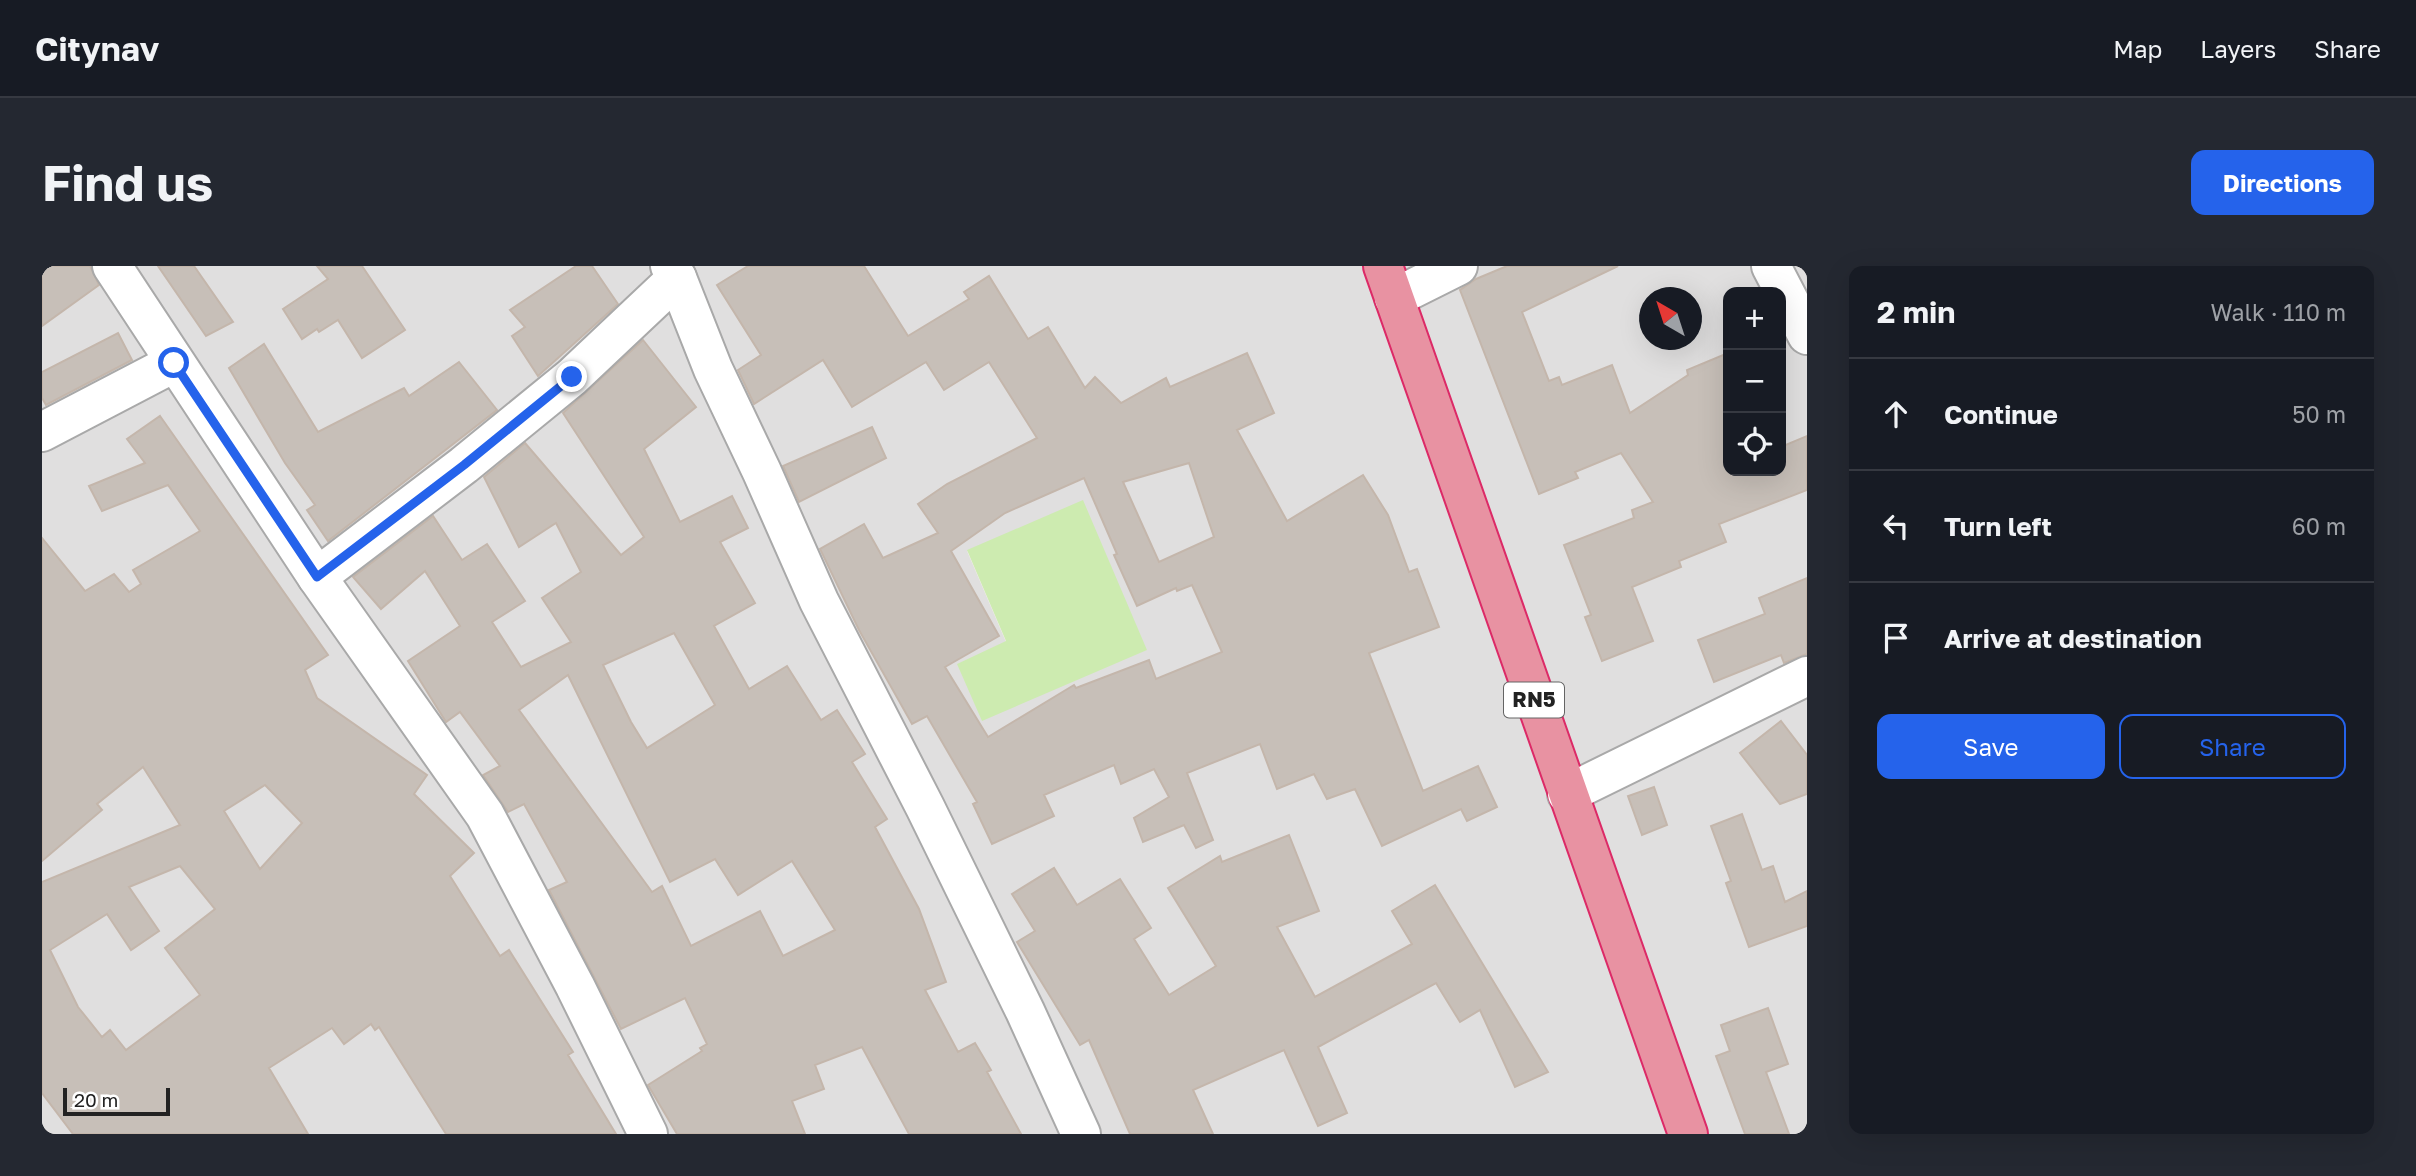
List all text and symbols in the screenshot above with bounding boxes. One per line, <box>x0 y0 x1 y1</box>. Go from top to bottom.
text: Citynav <box>35 29 159 68</box>
text: Map <box>2113 34 2162 63</box>
text: Layers <box>2200 34 2276 63</box>
text: Share <box>2314 34 2381 63</box>
button: Directions <box>2191 150 2374 215</box>
text: Find us <box>42 153 213 212</box>
north arrow <box>1639 287 1702 350</box>
map controls <box>1723 287 1786 476</box>
button: + <box>1723 287 1786 350</box>
text: 2 min <box>1877 294 1955 330</box>
text: Walk · 110 m <box>2210 298 2346 326</box>
route start <box>158 347 189 378</box>
button: − <box>1723 350 1786 413</box>
route end <box>556 361 587 392</box>
icon: ahead <box>1877 395 1915 433</box>
text: Continue <box>1944 399 2058 430</box>
text: 50 m <box>2292 400 2346 428</box>
button: locate <box>1723 413 1786 476</box>
icon: left <box>1877 507 1915 545</box>
text: Turn left <box>1944 511 2052 542</box>
text: 60 m <box>2292 512 2346 540</box>
icon: arrive <box>1877 619 1915 657</box>
text: Arrive at destination <box>1944 623 2202 654</box>
road number: RN5 <box>1504 682 1564 718</box>
button: Save <box>1877 714 2105 779</box>
button: Share <box>2119 714 2346 779</box>
scale bar <box>63 1085 170 1117</box>
text: 20 m <box>74 1088 118 1111</box>

